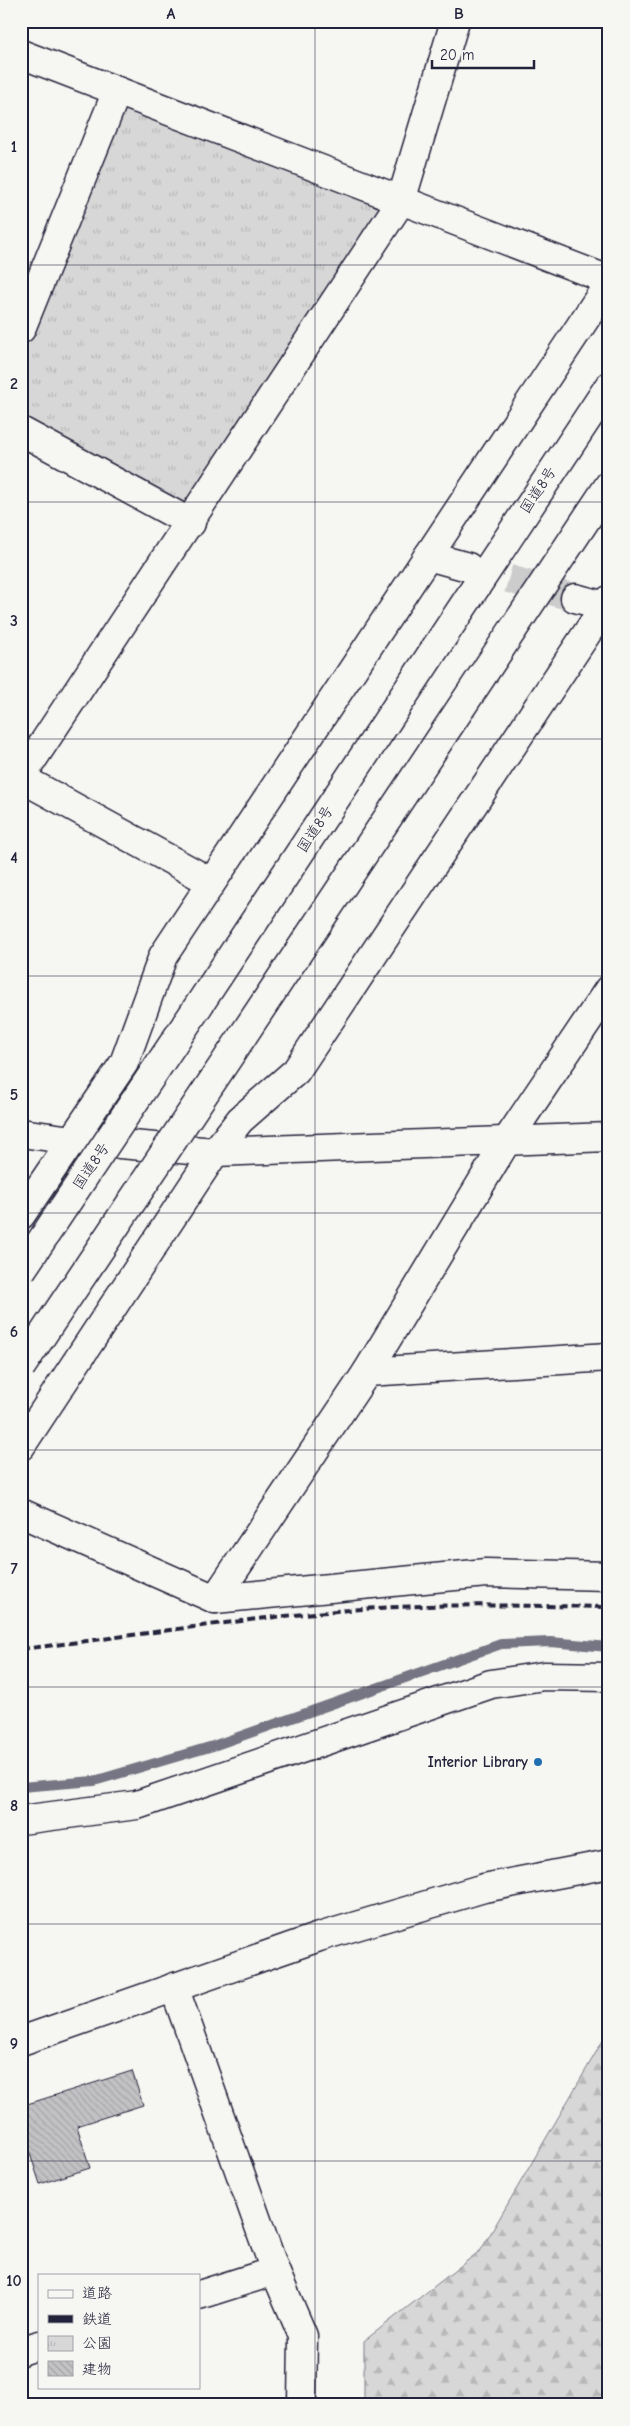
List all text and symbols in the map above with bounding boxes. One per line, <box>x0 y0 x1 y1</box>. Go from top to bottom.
text: A <box>167 5 176 23</box>
text: B <box>454 5 464 23</box>
scale bar <box>432 38 535 70</box>
text: 20 m <box>440 46 474 64</box>
text: 1 <box>11 138 17 156</box>
text: 2 <box>10 375 18 393</box>
street label: 国道8号 <box>516 463 560 517</box>
text: 3 <box>10 612 18 630</box>
street label: 国道8号 <box>293 802 337 856</box>
text: 4 <box>10 849 18 867</box>
text: 5 <box>10 1086 18 1104</box>
street label: 国道8号 <box>69 1139 113 1193</box>
text: 6 <box>10 1323 18 1341</box>
text: 7 <box>10 1560 18 1578</box>
place label: Interior Library <box>428 1753 528 1771</box>
marker: Interior Library <box>532 1756 544 1768</box>
text: 8 <box>10 1797 18 1815</box>
text: 9 <box>10 2035 18 2053</box>
text: 10 <box>6 2272 22 2290</box>
legend <box>38 2274 200 2388</box>
text: 道路 <box>82 2284 112 2302</box>
text: 鉄道 <box>82 2310 112 2328</box>
text: 公園 <box>82 2334 112 2352</box>
text: 建物 <box>82 2360 112 2378</box>

